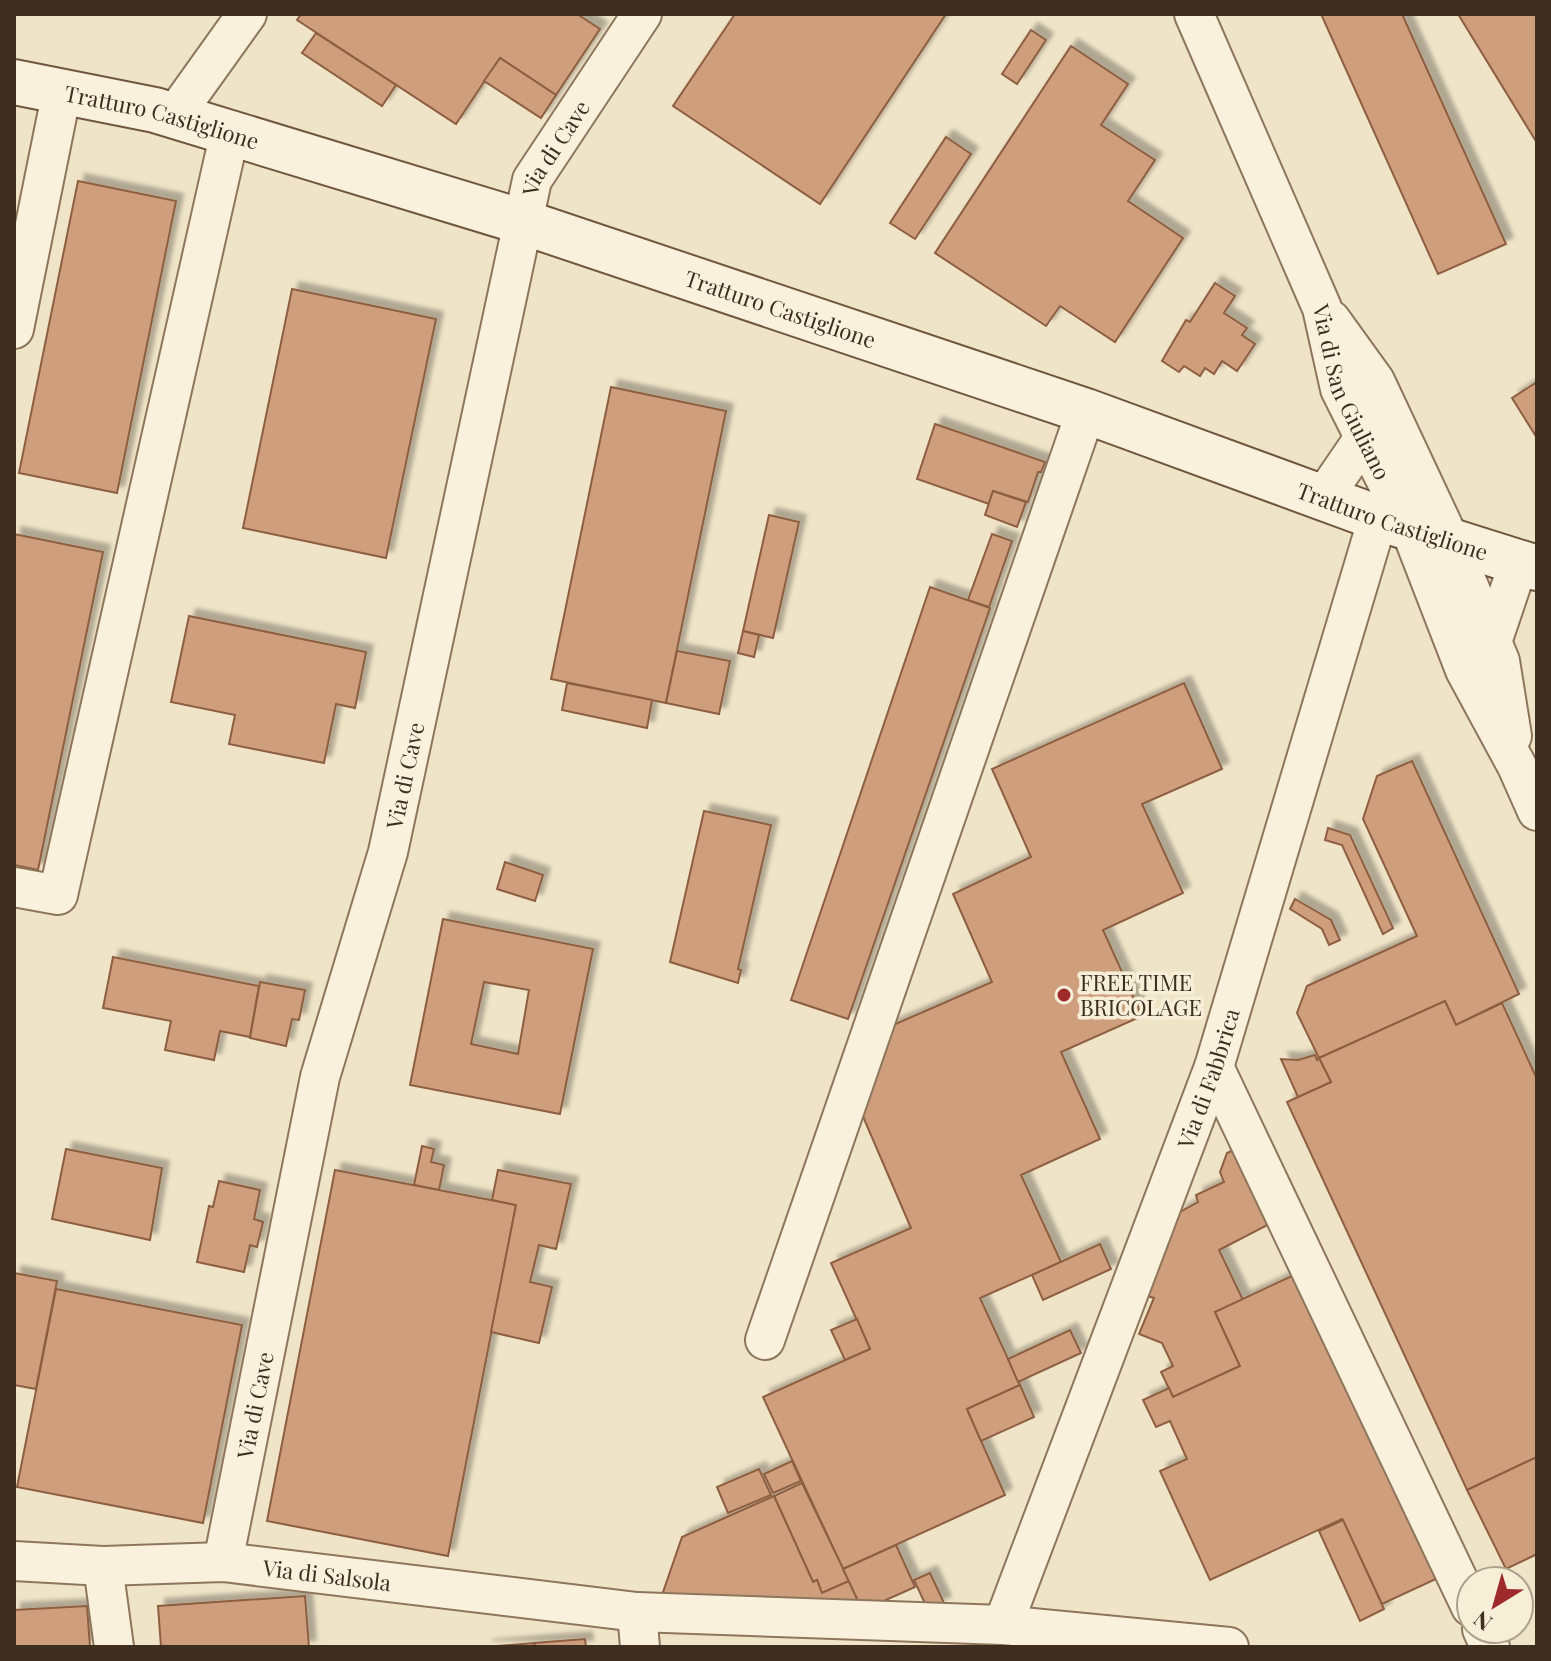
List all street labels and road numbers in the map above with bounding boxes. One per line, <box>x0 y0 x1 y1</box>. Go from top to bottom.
street label: Tratturo Castiglione <box>62 77 263 156</box>
street label: Via di Cave <box>514 94 596 199</box>
street label: Tratturo Castiglione <box>681 262 880 354</box>
street label: Via di San Giuliano <box>1306 300 1398 484</box>
street label: Tratturo Castiglione <box>1293 475 1492 567</box>
street label: Via di Cave <box>378 719 430 832</box>
street label: Via di Fabbrica <box>1169 1005 1246 1154</box>
street label: Via di Cave <box>229 1349 280 1462</box>
street label: Via di Salsola <box>260 1552 393 1597</box>

